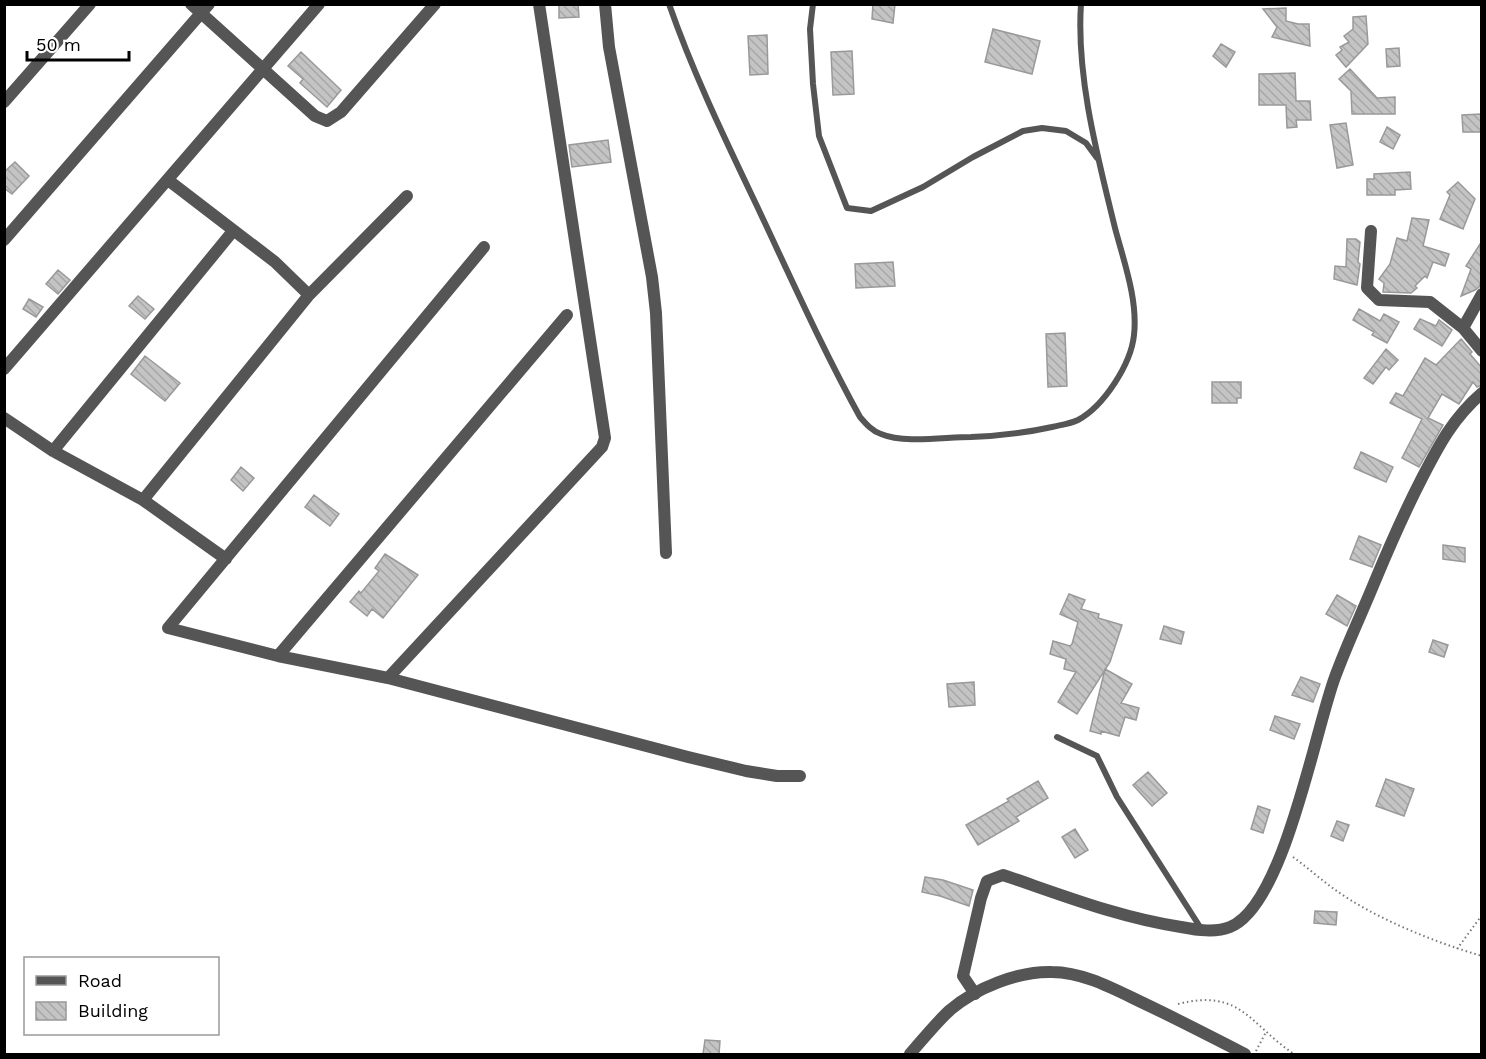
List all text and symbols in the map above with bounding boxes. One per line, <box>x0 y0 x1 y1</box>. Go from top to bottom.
scale bar <box>27 24 129 62</box>
text: 50 m <box>36 34 81 55</box>
legend <box>24 957 219 1035</box>
text: Road <box>78 970 122 991</box>
text: Building <box>78 1000 148 1021</box>

